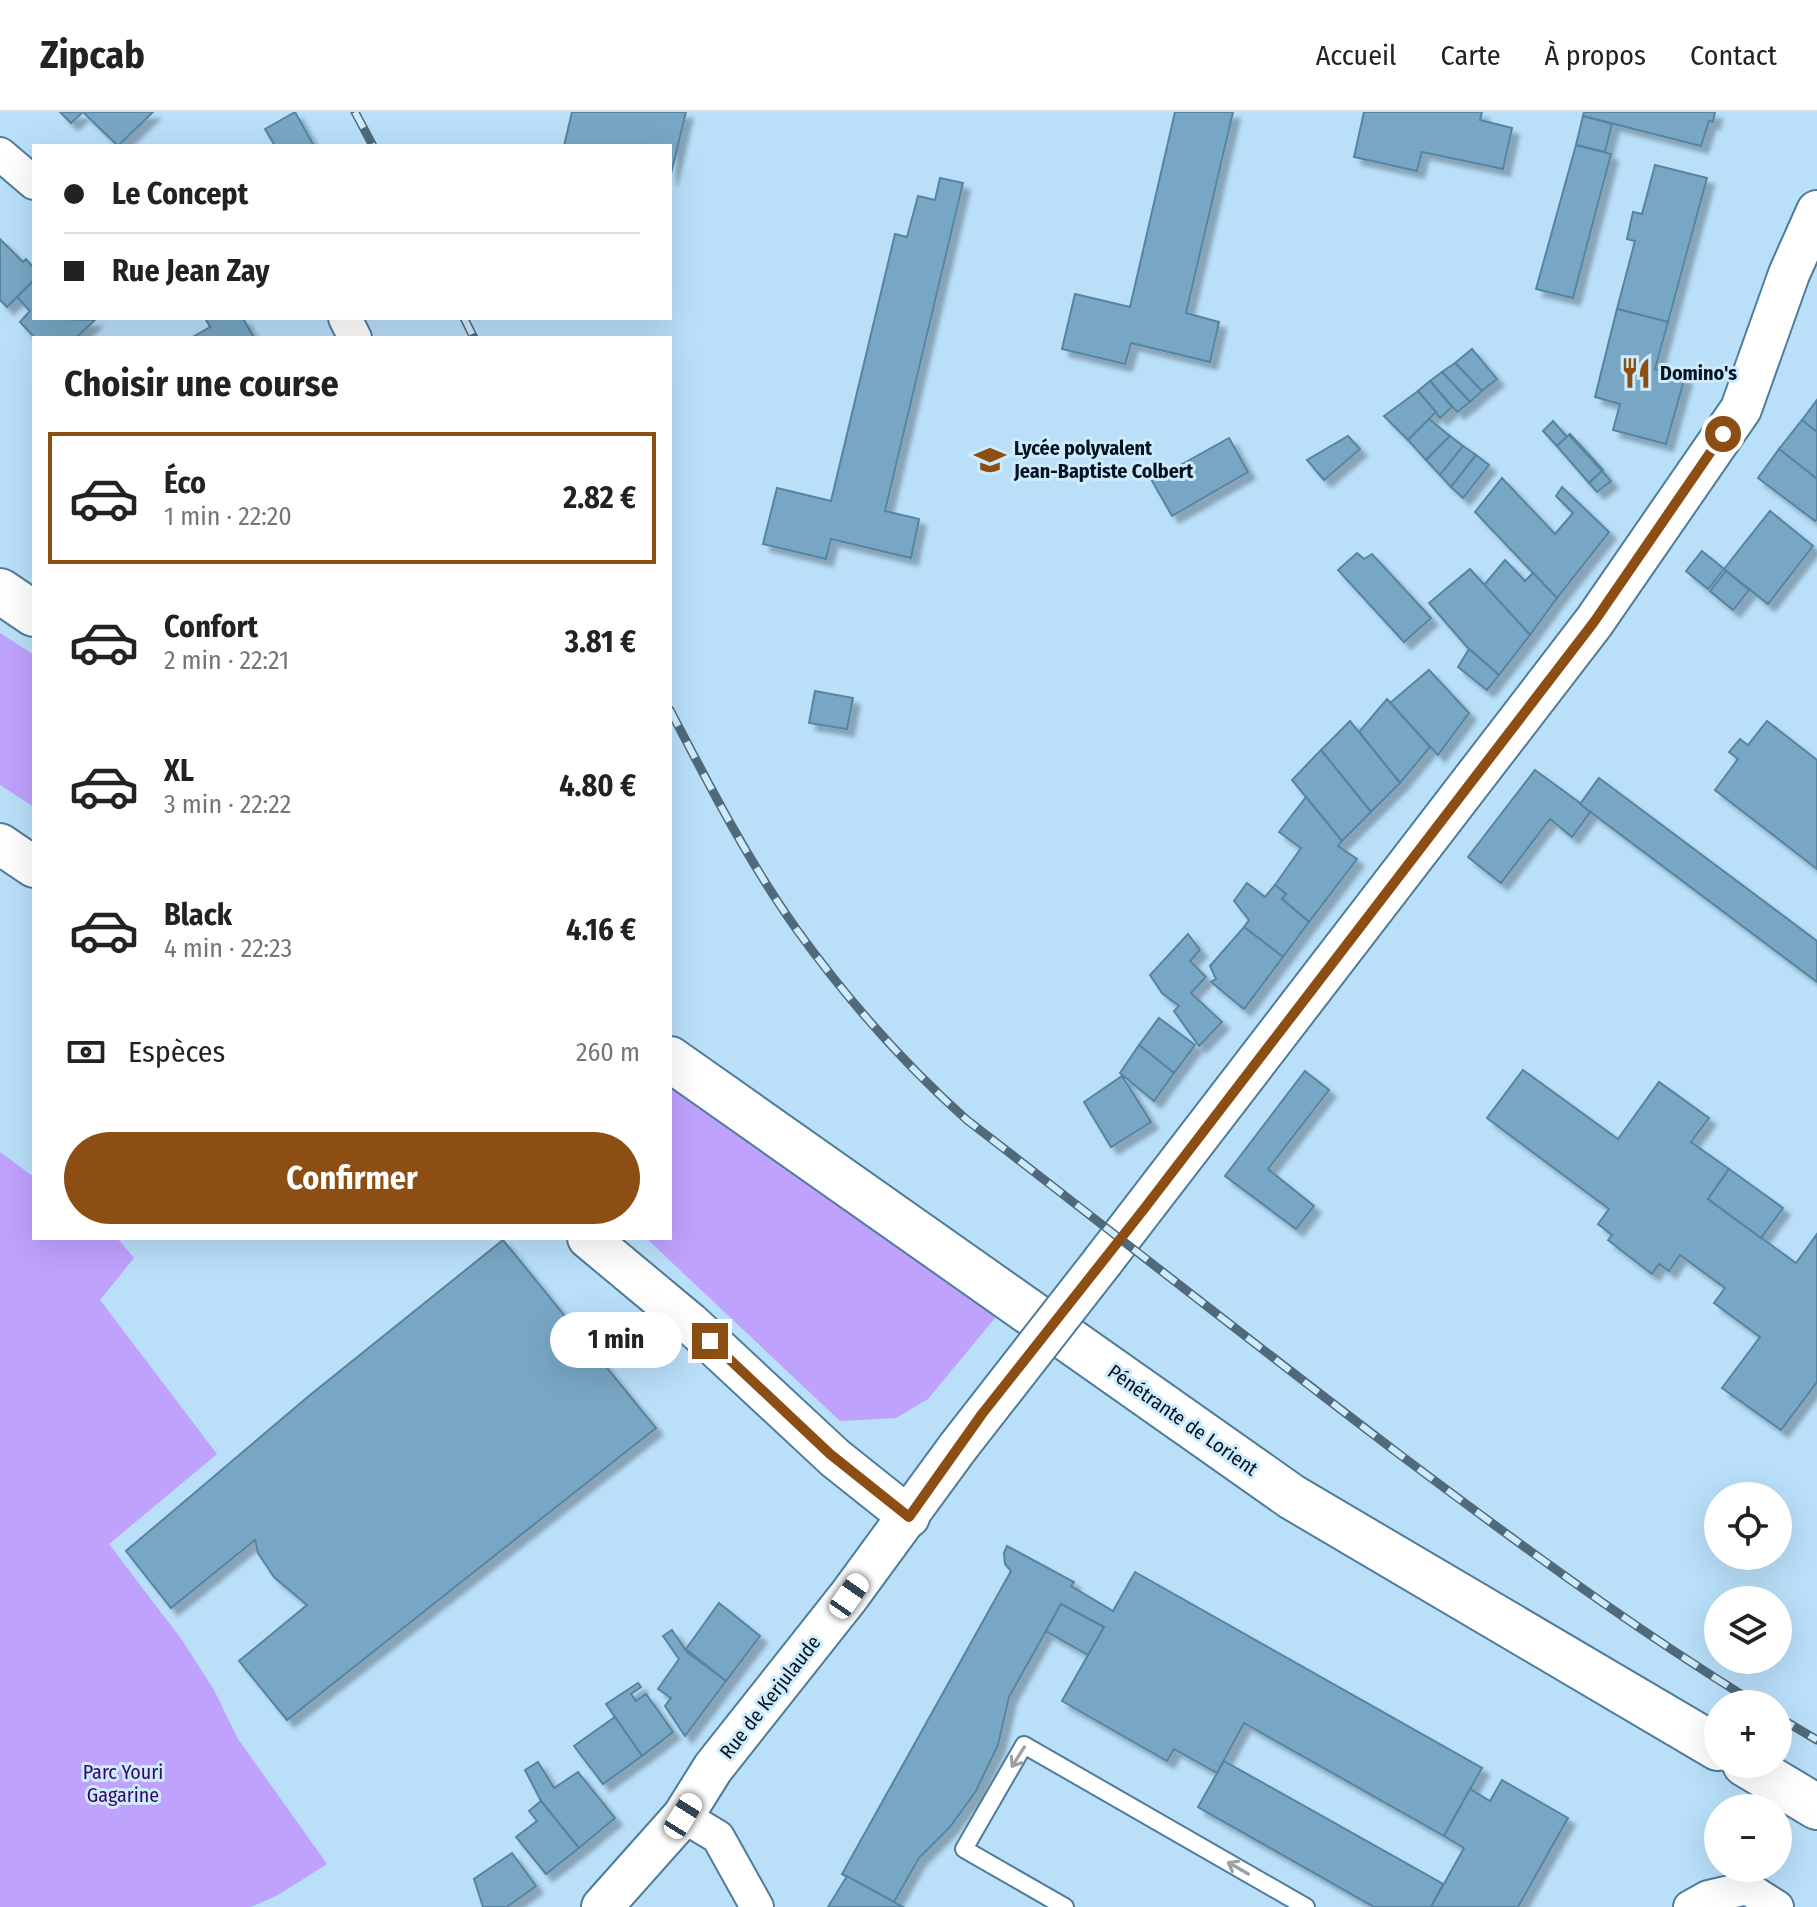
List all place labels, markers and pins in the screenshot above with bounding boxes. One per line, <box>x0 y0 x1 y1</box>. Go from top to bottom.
restaurant icon: Domino's <box>1619 356 1653 390</box>
place label: Domino's <box>1660 361 1737 385</box>
place label: Lycée polyvalent Jean-Baptiste Colbert <box>1013 436 1194 483</box>
school or university icon: Lycée polyvalent Jean-Baptiste Colbert <box>973 443 1007 477</box>

